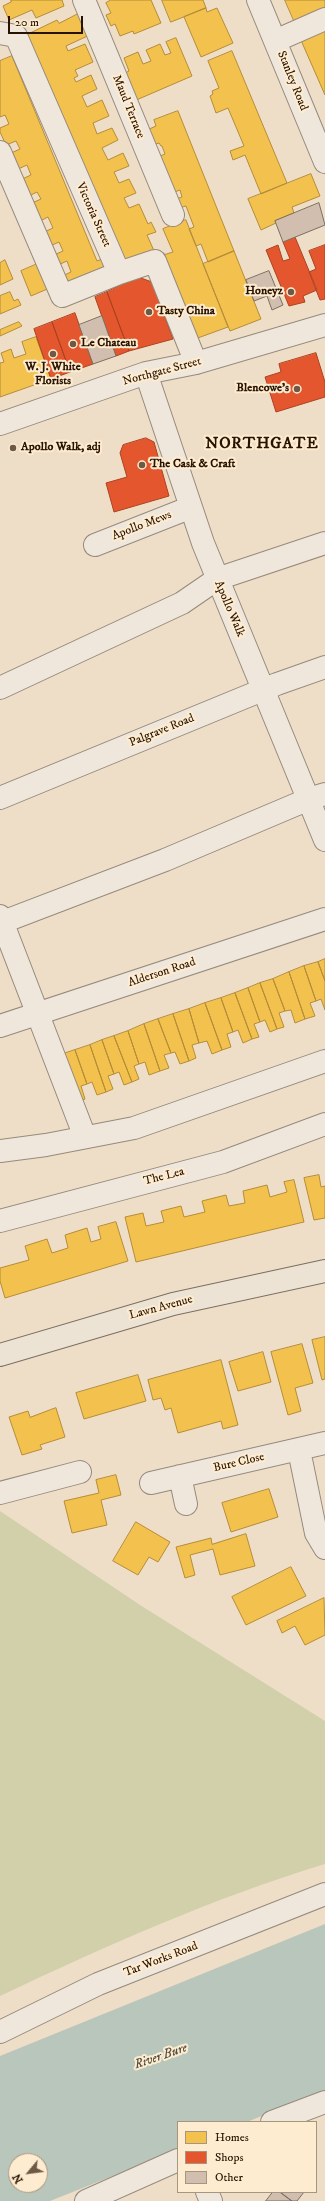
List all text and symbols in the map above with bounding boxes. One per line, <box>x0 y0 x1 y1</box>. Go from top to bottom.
scale bar <box>10 8 85 34</box>
text: 20 m <box>15 15 39 30</box>
street label: Stanley Road <box>273 49 311 113</box>
street label: Maud Terrace <box>109 73 147 141</box>
street label: Victoria Street <box>72 181 114 249</box>
place label: Honeyz <box>245 285 283 299</box>
marker: Honeyz <box>286 287 296 297</box>
place label: Tasty China <box>157 305 215 319</box>
marker: Tasty China <box>144 307 154 317</box>
place label: Le Chateau <box>81 337 136 351</box>
marker: Le Chateau <box>68 339 78 349</box>
marker: W. J. White Florists <box>48 349 58 359</box>
street label: Northgate Street <box>121 355 203 389</box>
place label: W. J. White Florists <box>25 361 81 389</box>
place label: Blencowe's <box>236 382 289 396</box>
marker: Blencowe's <box>292 384 302 394</box>
district label: NORTHGATE <box>205 435 319 455</box>
place label: Apollo Walk, adj <box>21 441 101 455</box>
marker: Apollo Walk, adj <box>8 443 18 453</box>
place label: The Cask & Craft <box>150 458 235 472</box>
marker: The Cask & Craft <box>137 460 147 470</box>
street label: Apollo Mews <box>110 508 174 544</box>
street label: Apollo Walk <box>211 579 247 639</box>
street label: Palgrave Road <box>127 711 197 751</box>
street label: Alderson Road <box>126 955 198 991</box>
street label: The Lea <box>142 1165 186 1189</box>
street label: Lawn Avenue <box>128 1293 194 1323</box>
street label: Bure Close <box>212 1450 266 1476</box>
street label: Tar Works Road <box>122 1939 200 1981</box>
water label: River Bure <box>133 2041 189 2073</box>
legend <box>177 2121 317 2193</box>
text: Homes <box>215 2130 249 2145</box>
text: Shops <box>215 2150 243 2165</box>
north arrow <box>8 2153 48 2193</box>
text: Other <box>215 2170 243 2185</box>
text: N <box>10 2171 27 2186</box>

